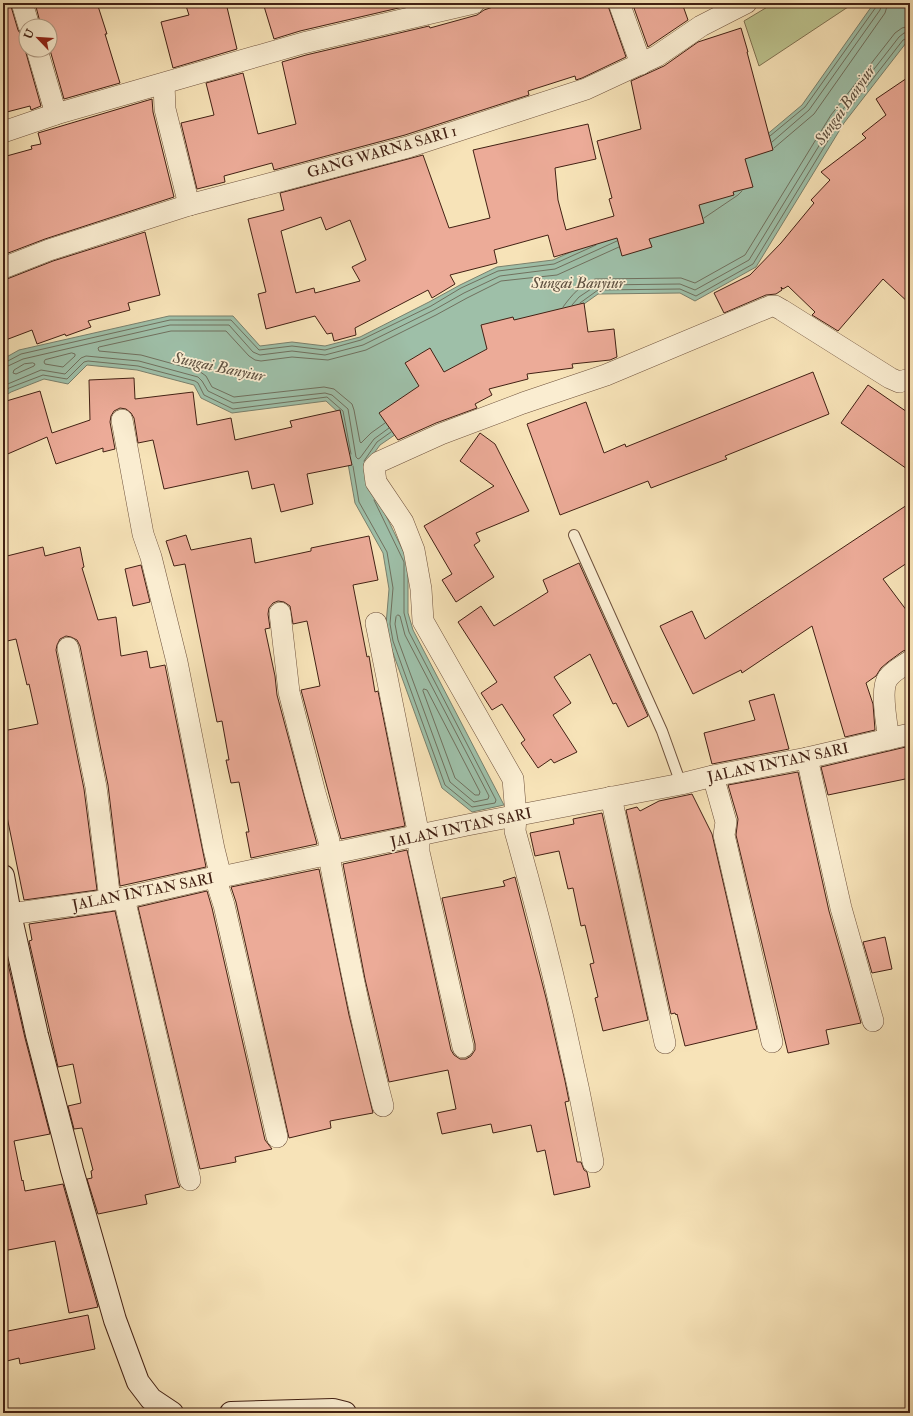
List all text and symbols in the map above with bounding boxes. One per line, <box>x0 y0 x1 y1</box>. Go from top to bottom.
north arrow <box>18 18 58 58</box>
text: U <box>22 26 38 41</box>
water label: Sungai Banyiur <box>809 60 881 150</box>
street label: GANG WARNA SARI 1 <box>305 122 459 182</box>
water label: Sungai Banyiur <box>530 273 626 293</box>
water label: Sungai Banyiur <box>170 347 268 387</box>
street label: JALAN INTAN SARI <box>705 739 851 788</box>
street label: JALAN INTAN SARI <box>388 804 534 853</box>
street label: JALAN INTAN SARI <box>70 869 216 916</box>

